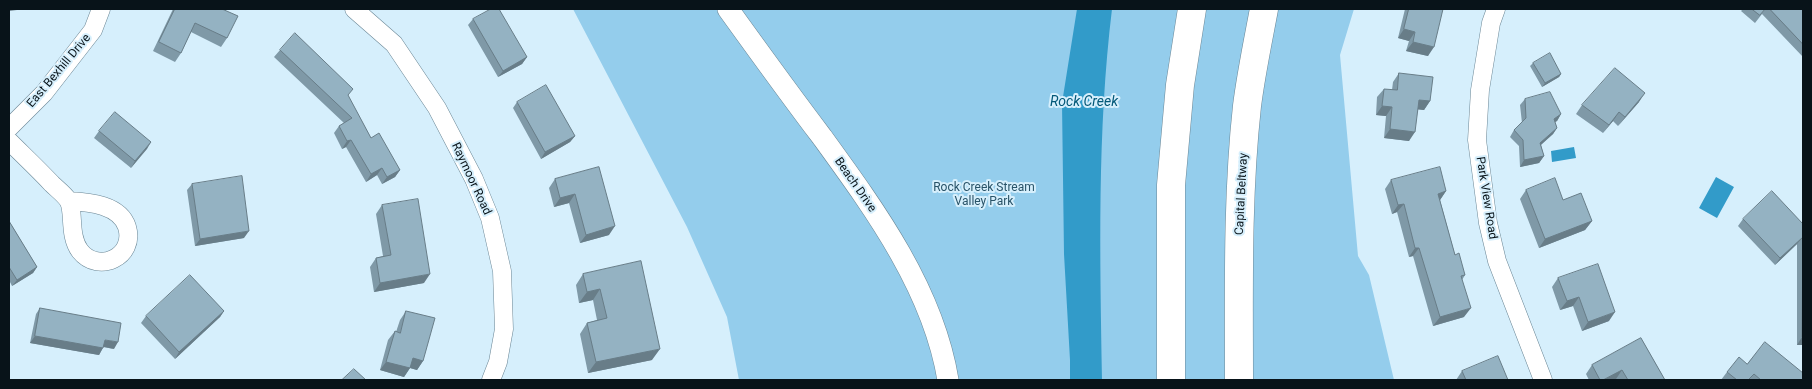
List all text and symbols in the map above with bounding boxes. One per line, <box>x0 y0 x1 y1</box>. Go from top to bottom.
street label: East Bexhill Drive <box>24 31 94 111</box>
water label: Rock Creek <box>1050 94 1118 110</box>
street label: Raymoor Road <box>448 140 494 218</box>
street label: Capital Beltway <box>1233 153 1251 235</box>
street label: Beach Drive <box>831 155 879 215</box>
street label: Park View Road <box>1472 156 1500 240</box>
park label: Rock Creek Stream Valley Park <box>933 181 1035 209</box>

